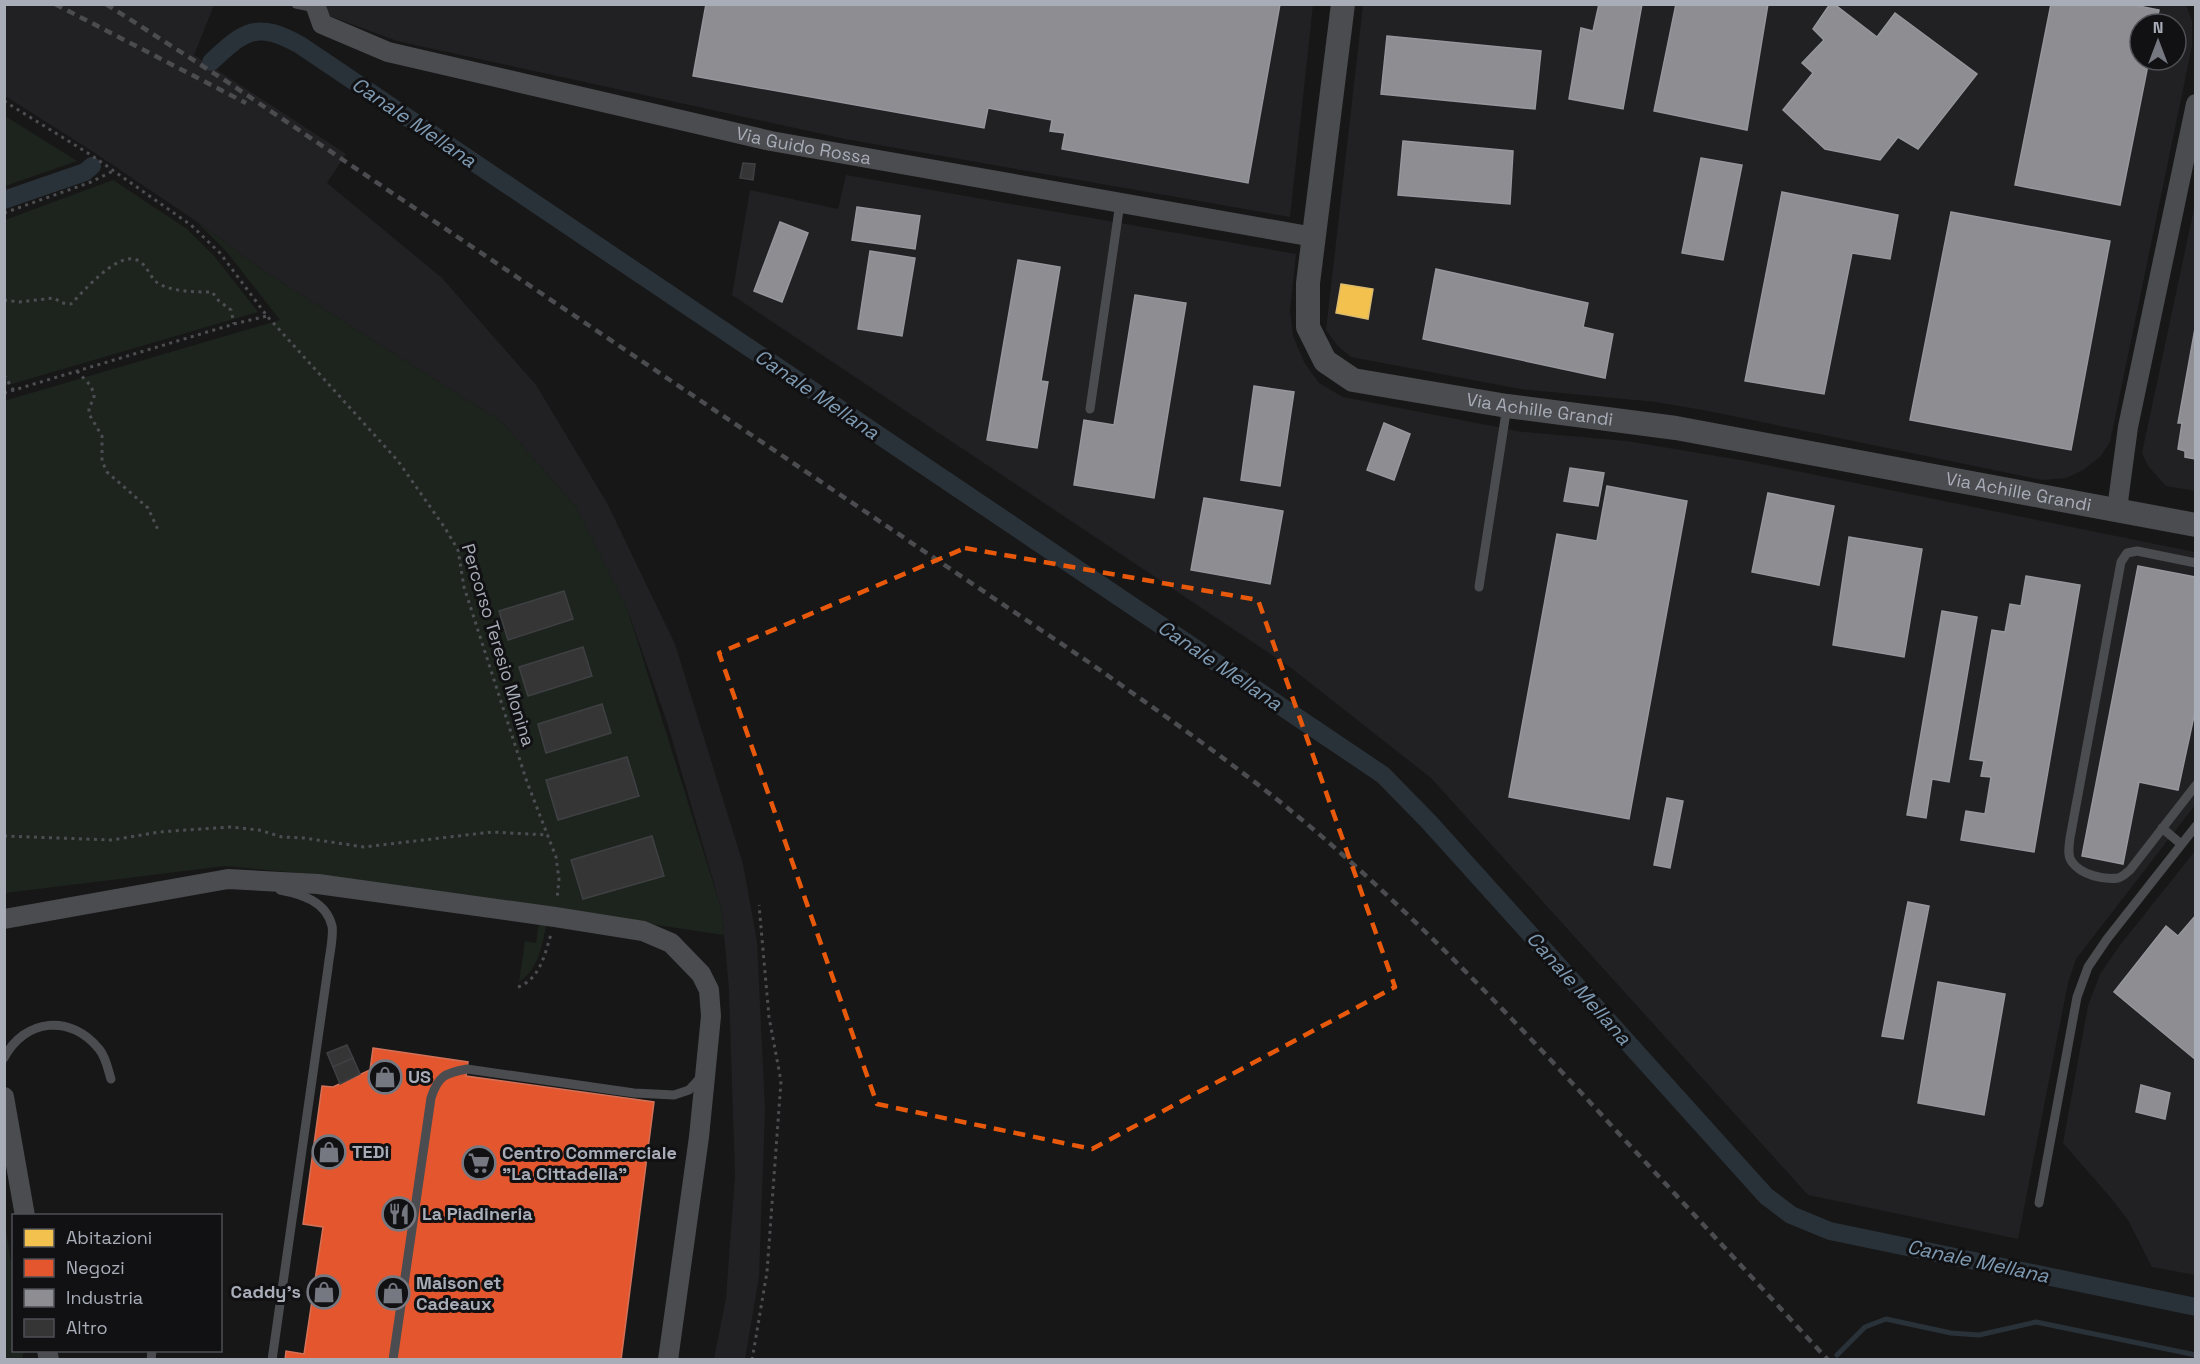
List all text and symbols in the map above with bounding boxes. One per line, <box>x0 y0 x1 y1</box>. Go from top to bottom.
north arrow <box>2128 12 2188 72</box>
text: N <box>2153 17 2163 38</box>
water label: Canale Mellana <box>347 71 481 173</box>
street label: Via Guido Rossa <box>734 121 873 169</box>
water label: Canale Mellana <box>750 343 884 445</box>
street label: Via Achille Grandi <box>1465 387 1614 431</box>
street label: Via Achille Grandi <box>1944 467 2093 516</box>
street label: Percorso Teresio Monina <box>457 541 540 749</box>
water label: Canale Mellana <box>1153 614 1287 716</box>
water label: Canale Mellana <box>1521 926 1637 1051</box>
shop icon: US <box>367 1059 403 1095</box>
place label: US <box>408 1065 431 1088</box>
shop icon: TEDi <box>311 1134 347 1170</box>
place label: TEDi <box>352 1140 389 1163</box>
place label: Centro Commerciale "La Cittadella" <box>502 1141 677 1185</box>
supermarket icon: Centro Commerciale "La Cittadella" <box>461 1145 497 1181</box>
restaurant icon: La Piadineria <box>381 1196 417 1232</box>
place label: La Piadineria <box>422 1202 533 1225</box>
legend <box>12 1214 222 1352</box>
text: Abitazioni <box>66 1226 152 1249</box>
water label: Canale Mellana <box>1905 1233 2052 1289</box>
text: Negozi <box>66 1256 125 1279</box>
place label: Maison et Cadeaux <box>416 1271 501 1315</box>
shop icon: Caddy's <box>306 1274 342 1310</box>
shop icon: Maison et Cadeaux <box>375 1275 411 1311</box>
place label: Caddy's <box>231 1280 301 1303</box>
text: Industria <box>66 1286 143 1309</box>
text: Altro <box>66 1316 108 1339</box>

